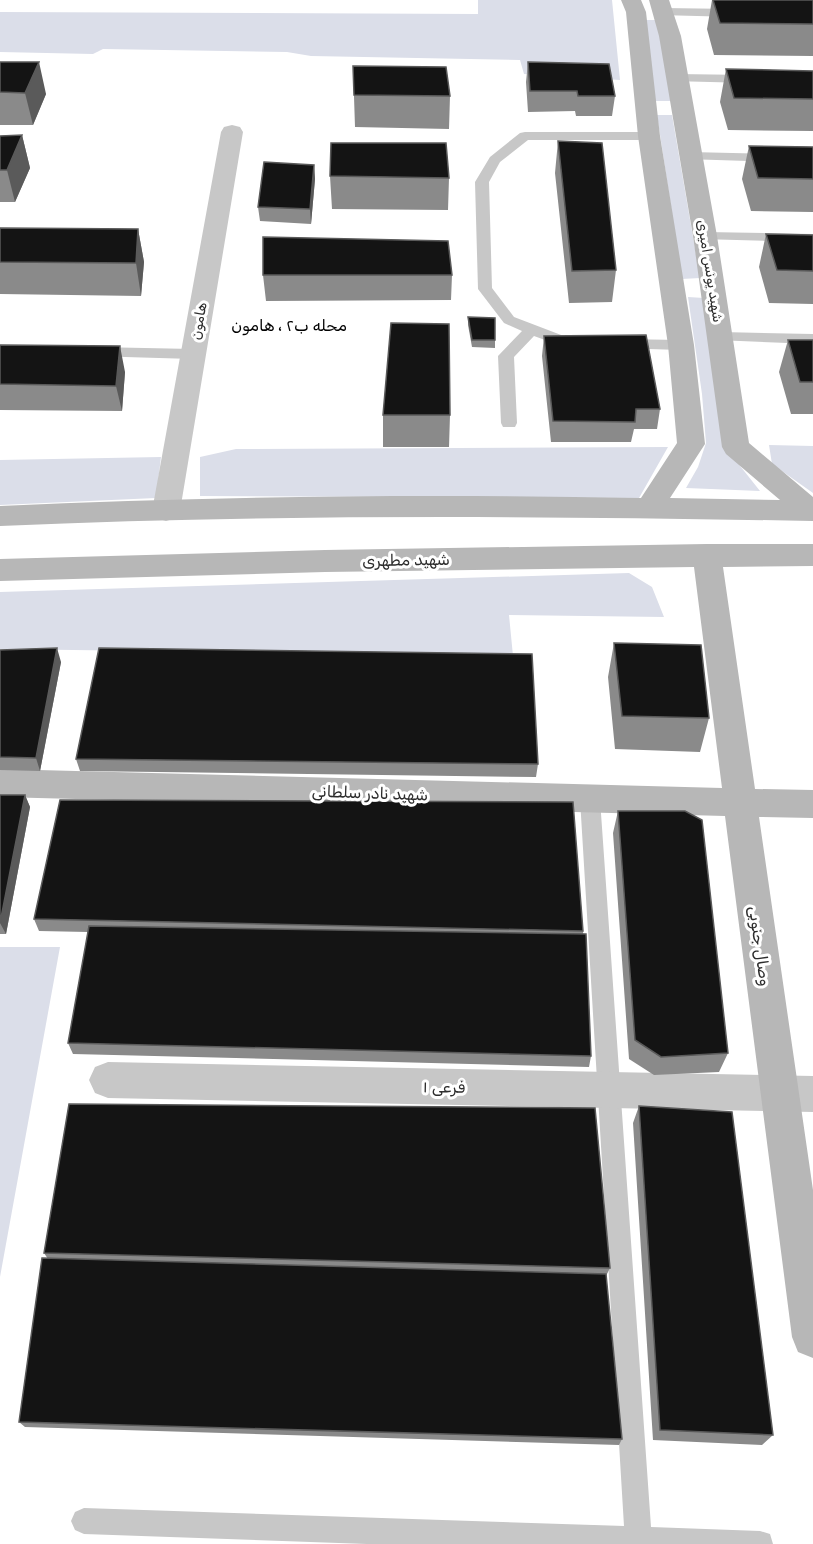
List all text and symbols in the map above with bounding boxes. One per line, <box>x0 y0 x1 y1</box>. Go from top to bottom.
street label: شهید یونس امیری <box>693 218 727 324</box>
street label: هامون <box>187 301 211 341</box>
district label: محله ب۲ ، هامون <box>231 316 347 336</box>
street label: شهید مطهری <box>362 550 450 571</box>
street label: شهید نادر سلطانی <box>311 781 429 806</box>
street label: وصال جنوبی <box>744 905 775 987</box>
street label: فرعی ۱ <box>423 1077 466 1098</box>

